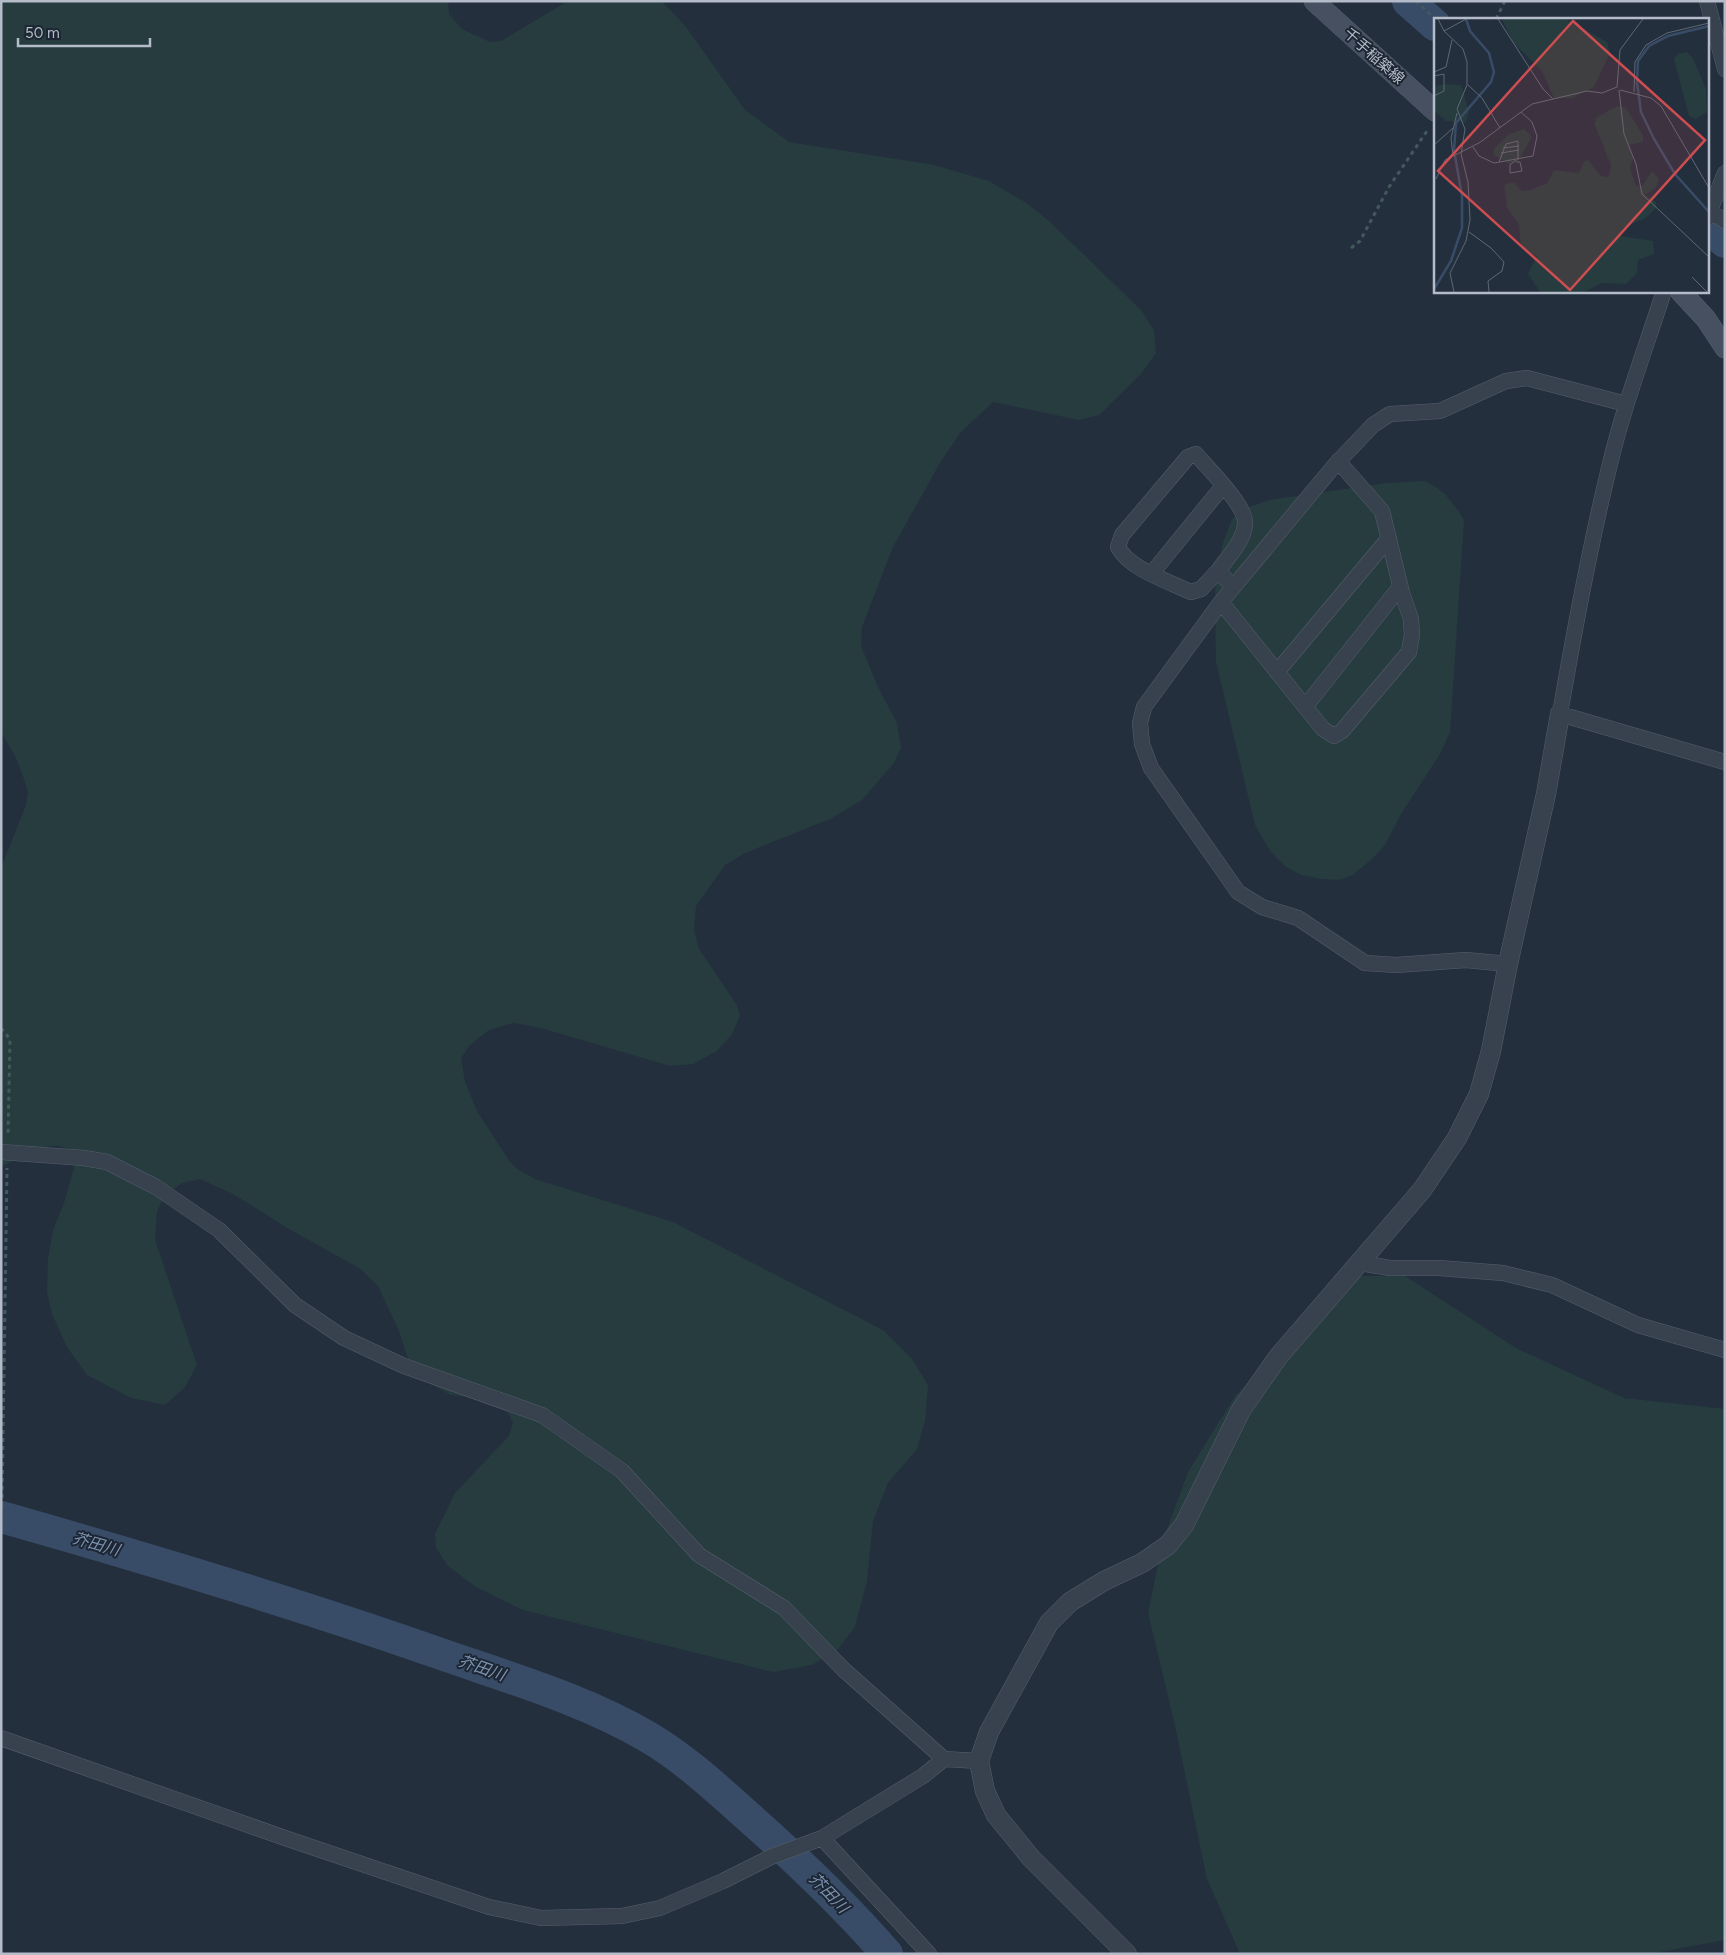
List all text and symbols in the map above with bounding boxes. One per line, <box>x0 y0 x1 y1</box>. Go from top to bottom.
scale bar <box>18 15 150 47</box>
inset map <box>1434 18 1708 292</box>
text: 50 m <box>25 24 60 42</box>
street label: 千手稲築線 <box>1340 24 1408 88</box>
water label: 芥田川 <box>70 1528 124 1560</box>
water label: 芥田川 <box>456 1651 510 1685</box>
water label: 芥田川 <box>805 1869 854 1918</box>

